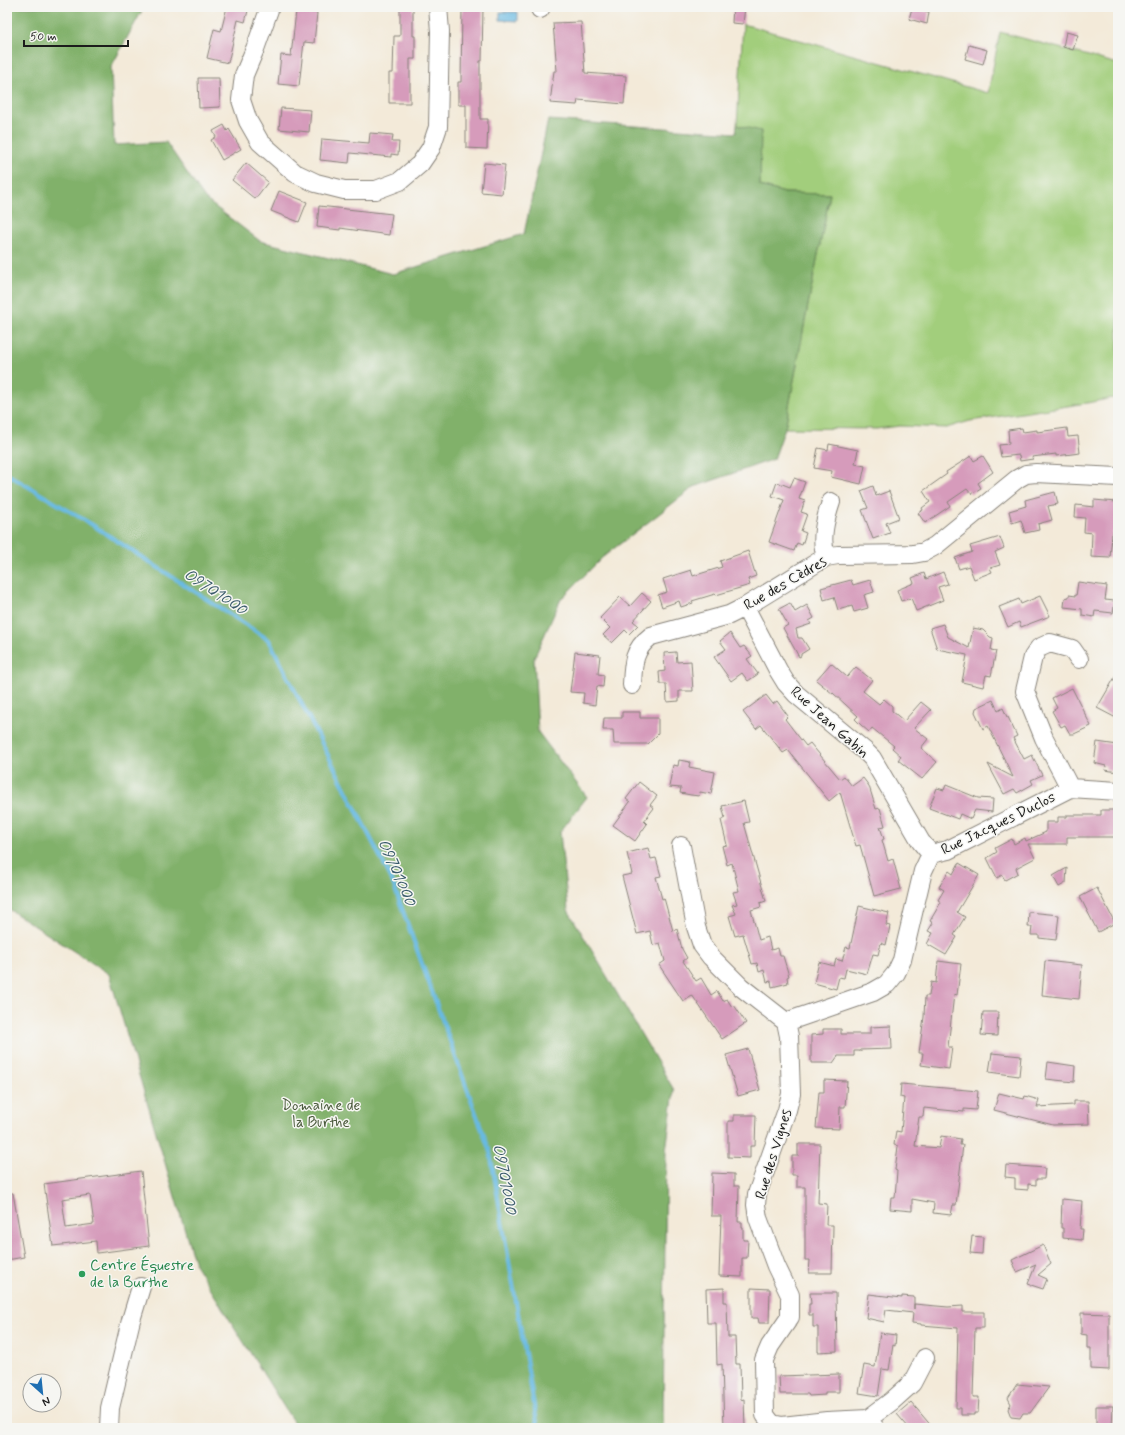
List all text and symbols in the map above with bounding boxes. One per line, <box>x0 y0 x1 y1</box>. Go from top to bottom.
scale bar <box>24 22 128 48</box>
text: 50 m <box>30 29 57 45</box>
street label: Rue des Cèdres <box>740 552 831 616</box>
water label: O9701000 <box>180 564 252 621</box>
street label: Rue Jean Gabin <box>786 682 873 763</box>
street label: Rue Jacques Duclos <box>938 787 1059 860</box>
water label: O9701000 <box>373 836 421 910</box>
park label: Domaine de la Burthe <box>282 1096 361 1133</box>
street label: Rue des Vignes <box>751 1107 797 1202</box>
water label: O9701000 <box>487 1142 522 1217</box>
place label: Centre Équestre de la Burthe <box>90 1255 194 1293</box>
marker: Centre Équestre de la Burthe <box>77 1269 87 1279</box>
north arrow <box>22 1373 62 1413</box>
text: N <box>40 1393 53 1409</box>

